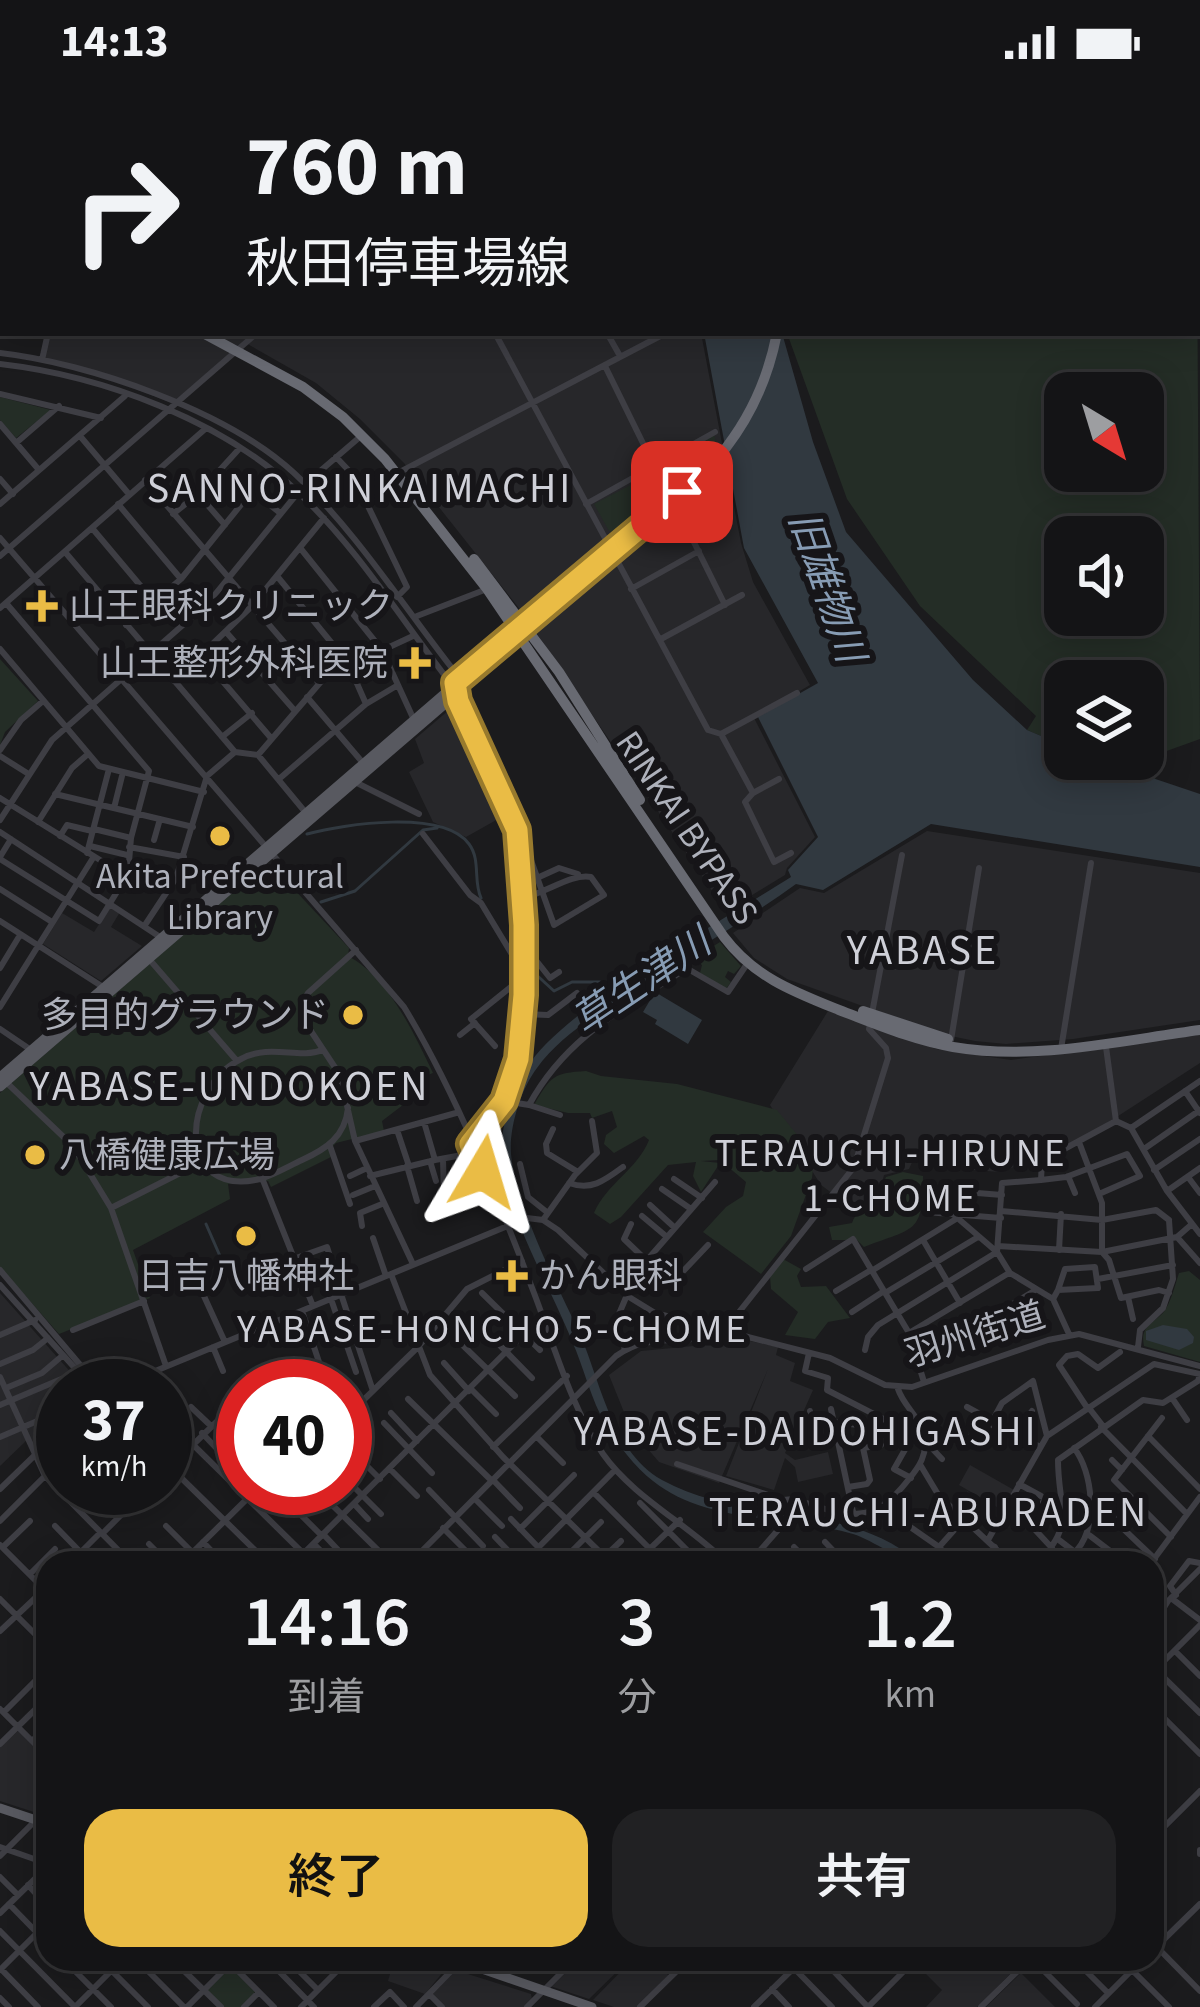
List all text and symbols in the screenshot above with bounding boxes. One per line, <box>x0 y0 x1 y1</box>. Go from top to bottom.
text: 14:13 <box>60 10 169 74</box>
text: 760 m <box>246 108 468 228</box>
icon: right <box>48 132 204 288</box>
text: 秋田停車場線 <box>246 227 570 304</box>
north arrow <box>1044 372 1164 492</box>
map controls <box>1044 372 1164 780</box>
pin <box>631 441 733 543</box>
district label: SANNO-RINKAIMACHI <box>147 459 573 519</box>
icon: arrive <box>649 459 715 525</box>
water label: 旧雄物川 <box>774 504 879 674</box>
button: sound <box>1044 516 1164 636</box>
place label: 山王眼科クリニック <box>69 581 393 632</box>
marker: 山王眼科クリニック <box>26 590 58 622</box>
place label: 山王整形外科医院 <box>100 638 388 689</box>
marker: 山王整形外科医院 <box>399 647 431 679</box>
button: layers <box>1044 660 1164 780</box>
street label: RINKAI BYPASS <box>603 721 771 935</box>
marker: Akita Prefectural Library <box>207 823 233 849</box>
place label: Akita Prefectural Library <box>96 851 344 943</box>
water label: 草生津川 <box>562 913 726 1049</box>
district label: YABASE <box>846 921 999 981</box>
place label: 多目的グラウンド <box>41 990 329 1041</box>
marker: 多目的グラウンド <box>340 1002 366 1028</box>
district label: YABASE-UNDOKOEN <box>28 1057 431 1117</box>
position arrow <box>420 1109 546 1235</box>
district label: TERAUCHI-HIRUNE 1-CHOME <box>714 1126 1068 1227</box>
place label: 八橋健康広場 <box>59 1130 275 1181</box>
marker: 八橋健康広場 <box>22 1142 48 1168</box>
marker: 日吉八幡神社 <box>233 1223 259 1249</box>
place label: 日吉八幡神社 <box>138 1251 354 1302</box>
place label: かん眼科 <box>539 1251 683 1302</box>
marker: かん眼科 <box>496 1260 528 1292</box>
street label: 羽州街道 <box>899 1290 1051 1380</box>
district label: YABASE-HONCHO 5-CHOME <box>236 1302 749 1358</box>
speed limit sign: 40 <box>216 1359 372 1515</box>
text: 37 <box>82 1379 146 1464</box>
district label: YABASE-DAIDOHIGASHI <box>572 1402 1039 1462</box>
text: km/h <box>81 1445 147 1488</box>
district label: TERAUCHI-ABURADEN <box>709 1483 1149 1543</box>
text: 14:16 <box>243 1571 410 1674</box>
text: 3 <box>618 1571 655 1674</box>
text: 1.2 <box>863 1573 957 1676</box>
text: km <box>884 1667 936 1723</box>
text: 到着 <box>288 1670 366 1726</box>
text: 分 <box>617 1670 656 1726</box>
button: 終了 <box>84 1809 588 1947</box>
button: 共有 <box>612 1809 1116 1947</box>

